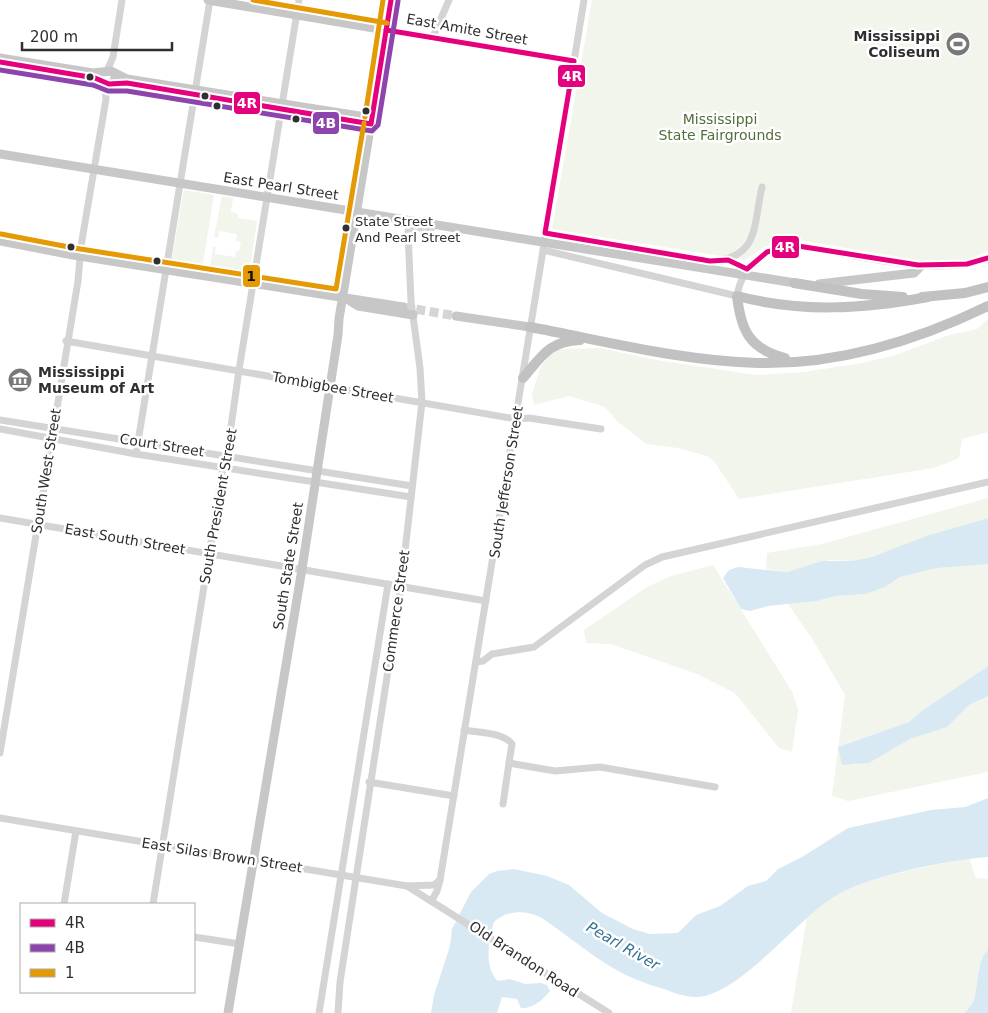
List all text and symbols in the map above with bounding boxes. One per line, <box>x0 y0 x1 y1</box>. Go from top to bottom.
street label: East Amite Street <box>405 10 529 48</box>
scale bar <box>22 20 172 52</box>
text: 200 m <box>30 28 78 46</box>
place label: Mississippi Coliseum <box>853 28 940 60</box>
sports icon: Mississippi Coliseum <box>945 31 971 57</box>
line badge: 4R <box>557 64 586 88</box>
text: 4R <box>562 68 582 84</box>
unlabelled marker <box>85 72 95 82</box>
unlabelled marker <box>200 91 210 101</box>
line badge: 4R <box>233 91 261 115</box>
text: 4R <box>237 95 257 111</box>
unlabelled marker <box>212 101 222 111</box>
unlabelled marker <box>361 106 371 116</box>
line badge: 4B <box>312 111 340 135</box>
park label: Mississippi State Fairgrounds <box>658 111 782 143</box>
unlabelled marker <box>291 114 301 124</box>
text: 4B <box>316 115 336 131</box>
street label: East Pearl Street <box>222 169 340 203</box>
place label: State Street And Pearl Street <box>355 214 460 245</box>
marker: State Street And Pearl Street <box>341 223 351 233</box>
line badge: 4R <box>771 235 800 259</box>
text: 4R <box>775 239 795 255</box>
unlabelled marker <box>66 242 76 252</box>
unlabelled marker <box>152 256 162 266</box>
line badge: 1 <box>242 264 261 288</box>
text: 1 <box>246 268 256 284</box>
place label: Mississippi Museum of Art <box>38 364 154 396</box>
museum icon: Mississippi Museum of Art <box>7 367 33 393</box>
street label: Tombigbee Street <box>270 368 396 406</box>
street label: South Jefferson Street <box>486 404 526 559</box>
street label: South West Street <box>28 407 64 535</box>
street label: South President Street <box>196 427 240 585</box>
street label: Court Street <box>119 430 206 460</box>
street label: South State Street <box>270 500 306 631</box>
street label: East South Street <box>63 520 187 558</box>
street label: Commerce Street <box>380 548 413 673</box>
street label: East Silas Brown Street <box>140 834 304 876</box>
legend <box>20 903 195 993</box>
text: 4R <box>65 914 85 932</box>
street label: Old Brandon Road <box>466 918 582 1000</box>
water label: Pearl River <box>583 918 663 975</box>
text: 4B <box>65 939 85 957</box>
text: 1 <box>65 964 75 982</box>

